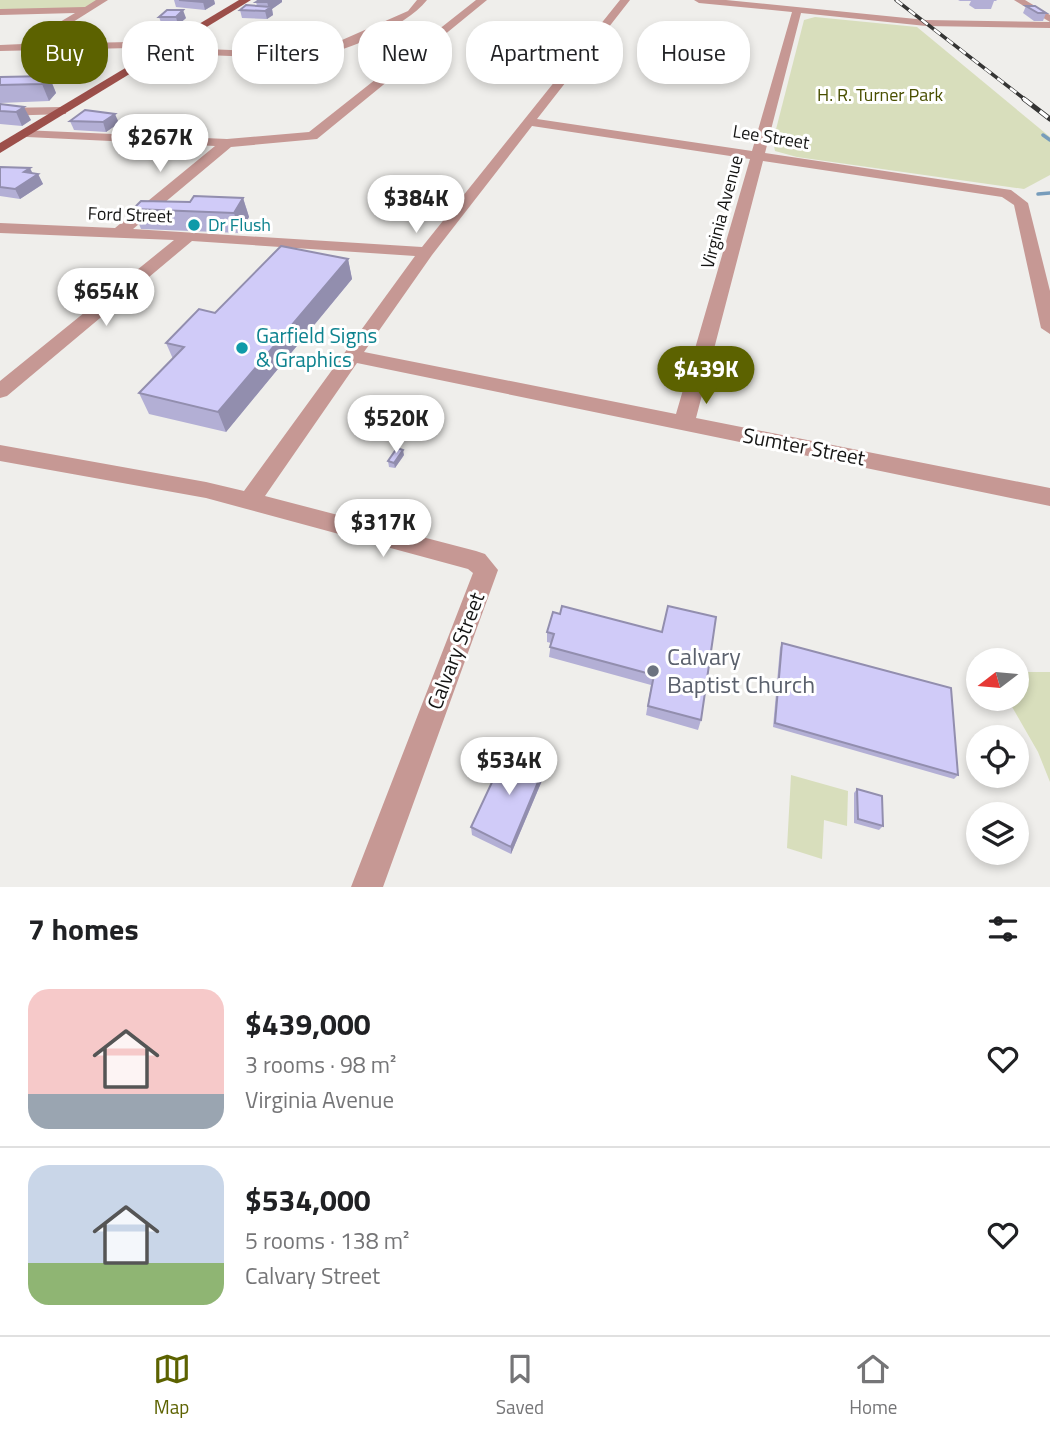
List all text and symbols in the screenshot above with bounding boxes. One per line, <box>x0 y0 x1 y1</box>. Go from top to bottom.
chip: Buy <box>21 21 108 84</box>
chip: Rent <box>122 21 218 84</box>
chip: Filters <box>232 21 344 84</box>
chip: New <box>358 21 452 84</box>
chip: Apartment <box>466 21 623 84</box>
chip: House <box>637 21 750 84</box>
park label: H. R. Turner Park <box>817 81 943 108</box>
pin: $267K <box>111 114 209 174</box>
street label: Lee Street <box>731 117 812 156</box>
text: $267K <box>127 119 193 154</box>
street label: Virginia Avenue <box>693 152 750 272</box>
pin: $384K <box>367 176 465 235</box>
text: $384K <box>383 180 449 215</box>
street label: Ford Street <box>87 200 173 229</box>
place label: Dr Flush <box>208 211 271 238</box>
marker: Dr Flush <box>186 217 202 233</box>
pin: $654K <box>57 268 155 328</box>
text: $654K <box>73 273 139 308</box>
place label: Garfield Signs & Graphics <box>256 319 377 375</box>
marker: Garfield Signs & Graphics <box>234 340 250 356</box>
pin: $439K <box>657 346 755 406</box>
text: $439K <box>673 351 739 386</box>
pin: $520K <box>347 396 445 455</box>
text: $520K <box>363 400 429 435</box>
street label: Sumter Street <box>740 418 869 474</box>
pin: $317K <box>334 500 432 559</box>
text: $317K <box>350 504 416 539</box>
street label: Calvary Street <box>418 587 492 714</box>
place label: Calvary Baptist Church <box>667 638 815 702</box>
north arrow <box>966 648 1029 710</box>
map controls <box>966 648 1029 865</box>
marker: Calvary Baptist Church <box>645 663 661 679</box>
button: locate <box>966 725 1029 788</box>
pin: $534K <box>460 738 558 797</box>
text: $534K <box>476 742 542 777</box>
button: layers <box>966 802 1029 865</box>
text: 7 homes <box>28 906 139 952</box>
icon: filters <box>984 910 1022 948</box>
text: $439,000 <box>245 1001 371 1047</box>
icon: home <box>84 1017 168 1101</box>
icon: heart <box>984 1040 1022 1078</box>
text: 3 rooms · 98 m² <box>245 1047 396 1082</box>
text: Virginia Avenue <box>245 1082 394 1117</box>
text: $534,000 <box>245 1177 371 1223</box>
icon: home <box>84 1193 168 1277</box>
icon: heart <box>984 1216 1022 1254</box>
text: 5 rooms · 138 m² <box>245 1223 409 1258</box>
text: Calvary Street <box>245 1258 380 1293</box>
tab: Map <box>153 1350 191 1421</box>
tab: Saved <box>496 1350 544 1421</box>
tab: Home <box>849 1350 897 1421</box>

